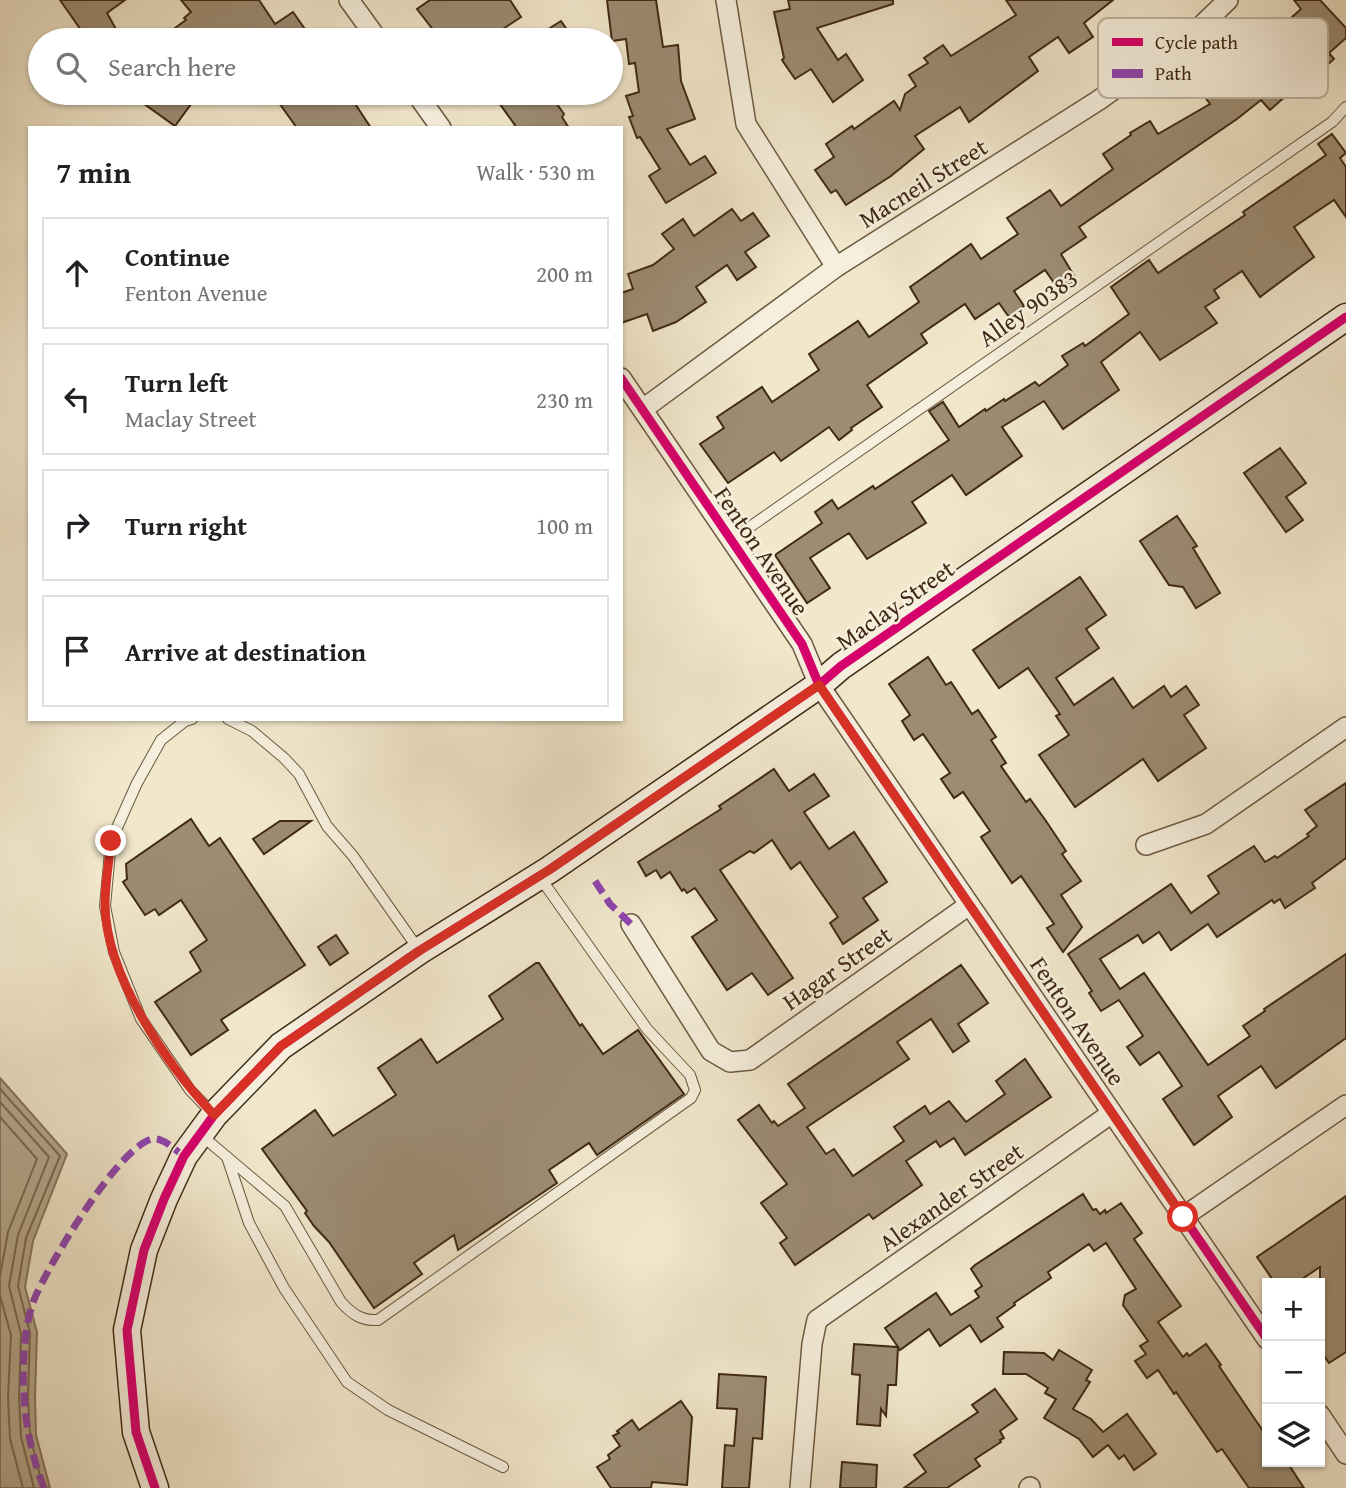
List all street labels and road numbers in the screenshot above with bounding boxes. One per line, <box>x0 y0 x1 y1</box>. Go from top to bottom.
street label: Macneil Street <box>852 129 995 236</box>
street label: Alley 90383 <box>971 261 1085 355</box>
street label: Fenton Avenue <box>706 480 818 622</box>
street label: Maclay Street <box>829 551 962 659</box>
street label: Hagar Street <box>775 917 899 1019</box>
street label: Fenton Avenue <box>1022 950 1134 1092</box>
street label: Alexander Street <box>872 1134 1031 1260</box>

